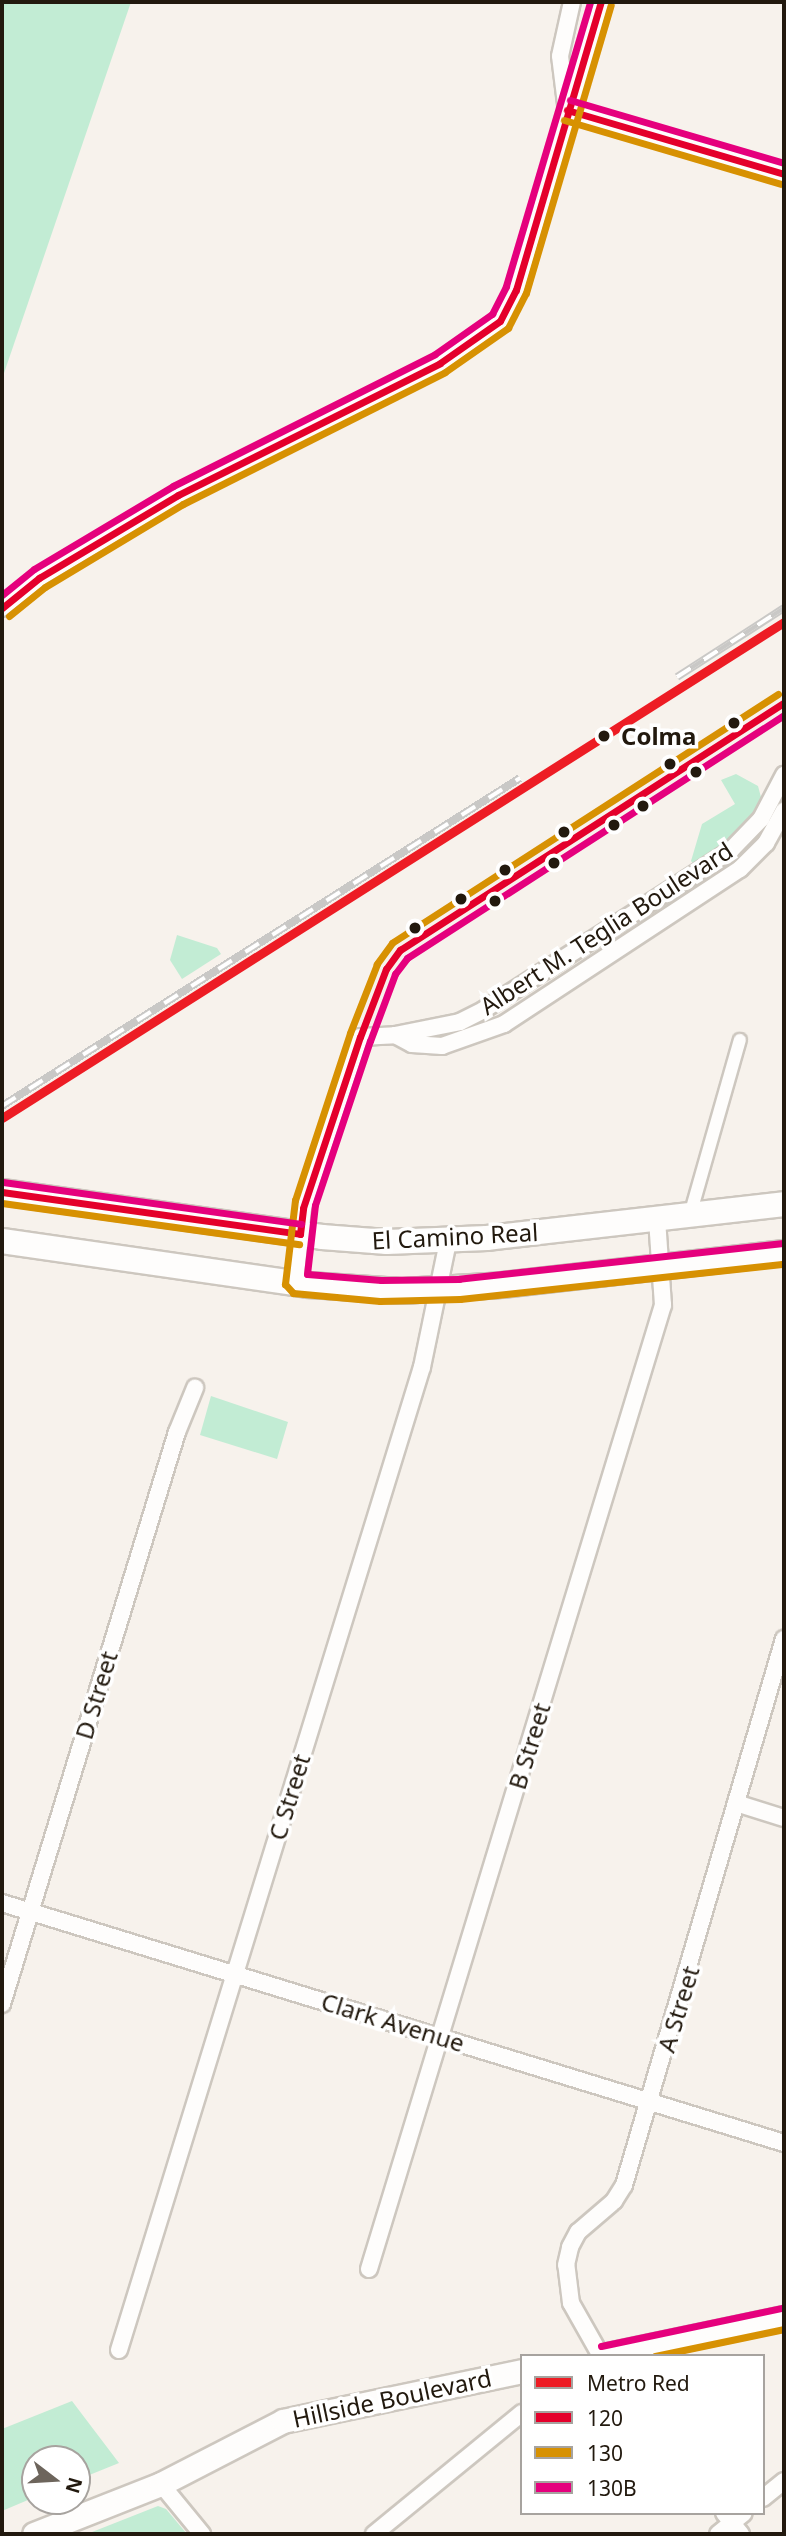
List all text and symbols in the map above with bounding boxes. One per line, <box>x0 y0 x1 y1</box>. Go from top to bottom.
unlabelled marker <box>727 716 741 730</box>
place label: Colma <box>621 722 696 750</box>
marker: Colma <box>593 725 615 747</box>
unlabelled marker <box>663 757 677 771</box>
unlabelled marker <box>689 765 703 779</box>
unlabelled marker <box>636 799 650 813</box>
unlabelled marker <box>607 818 621 832</box>
unlabelled marker <box>557 825 571 839</box>
street label: Albert M. Teglia Boulevard <box>474 836 738 1020</box>
unlabelled marker <box>547 856 561 870</box>
unlabelled marker <box>498 863 512 877</box>
unlabelled marker <box>454 892 468 906</box>
unlabelled marker <box>488 894 502 908</box>
unlabelled marker <box>408 921 422 935</box>
street label: El Camino Real <box>371 1217 539 1255</box>
street label: D Street <box>69 1647 123 1743</box>
street label: B Street <box>502 1699 556 1793</box>
street label: C Street <box>262 1751 316 1843</box>
street label: A Street <box>651 1962 705 2056</box>
street label: Clark Avenue <box>318 1987 468 2057</box>
legend <box>520 2354 765 2515</box>
street label: Hillside Boulevard <box>290 2363 494 2433</box>
text: Metro Red <box>587 2369 690 2397</box>
text: 120 <box>587 2404 623 2432</box>
text: 130 <box>587 2439 623 2467</box>
north arrow <box>21 2445 91 2515</box>
text: N <box>59 2474 89 2497</box>
text: 130B <box>587 2474 637 2502</box>

